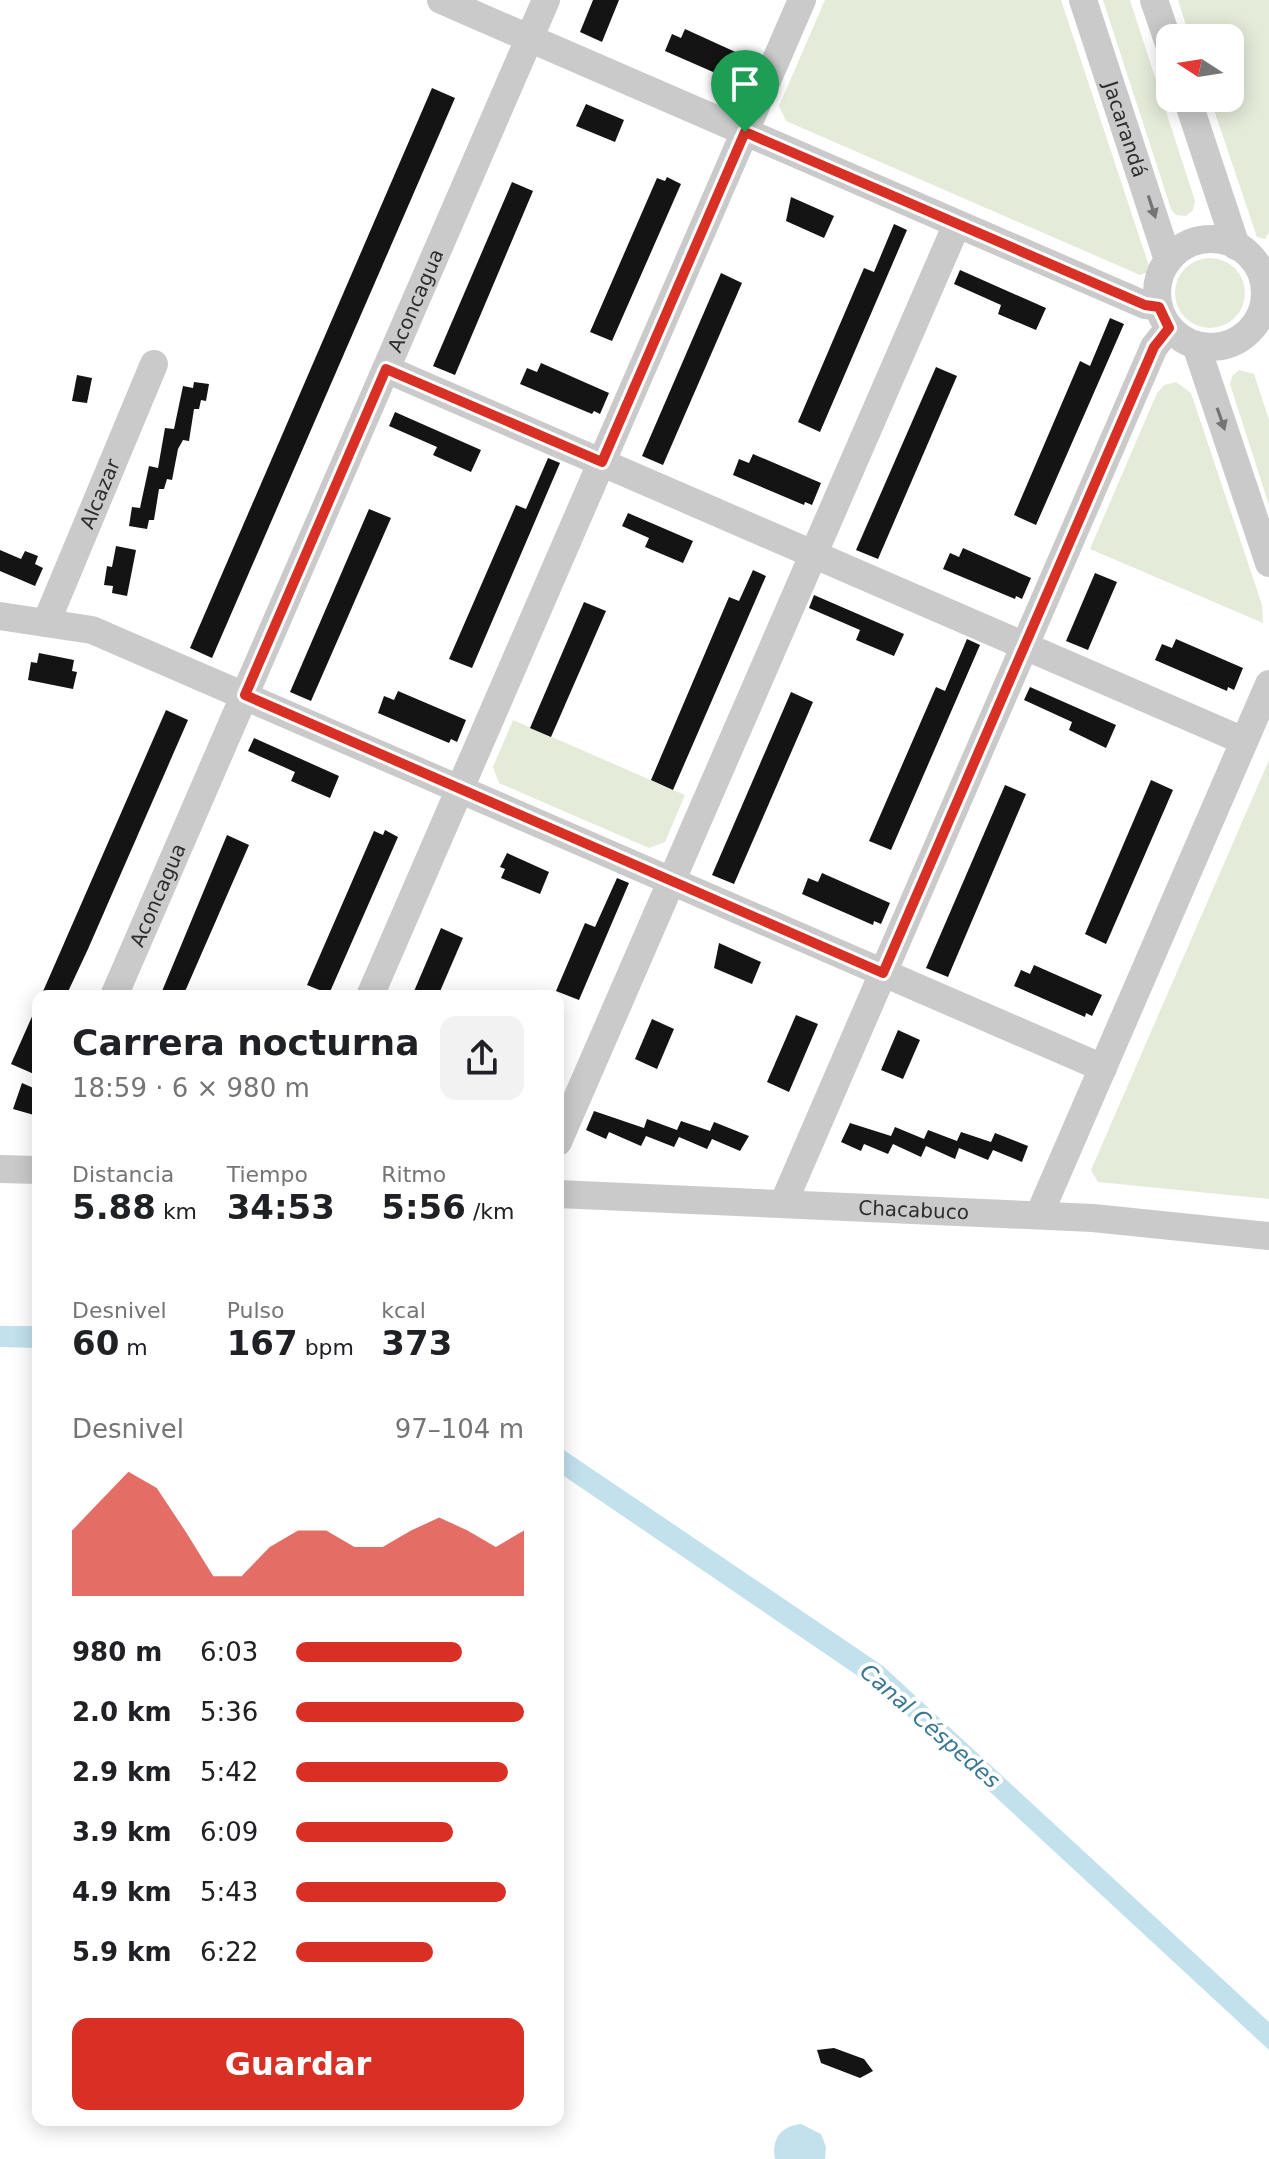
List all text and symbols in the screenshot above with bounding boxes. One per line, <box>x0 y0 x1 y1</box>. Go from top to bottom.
north arrow <box>1156 24 1244 112</box>
map controls <box>1156 24 1244 112</box>
pin <box>711 50 779 132</box>
icon: arrive <box>723 62 767 106</box>
street label: Jacarandá <box>1098 76 1152 180</box>
one-way arrow <box>1146 195 1158 219</box>
street label: Aconcagua <box>383 245 449 356</box>
one-way arrow <box>1215 408 1227 432</box>
street label: Alcazar <box>75 455 125 532</box>
street label: Aconcagua <box>125 840 191 950</box>
button: share <box>440 1016 524 1100</box>
text: Carrera nocturna <box>72 1022 419 1063</box>
text: 18:59 · 6 × 980 m <box>72 1073 310 1103</box>
text: Distancia <box>72 1162 174 1187</box>
text: Tiempo <box>227 1162 308 1187</box>
text: Ritmo <box>381 1162 446 1187</box>
text: 5.88 <box>72 1187 156 1227</box>
text: 34:53 <box>227 1187 335 1227</box>
text: 5:56 <box>381 1187 466 1227</box>
street label: Chacabuco <box>858 1195 970 1224</box>
text: km <box>156 1199 197 1224</box>
text: /km <box>466 1199 514 1224</box>
text: Desnivel <box>72 1298 167 1323</box>
text: Pulso <box>227 1298 285 1323</box>
text: kcal <box>381 1298 426 1323</box>
text: 60 <box>72 1323 119 1363</box>
text: 167 <box>227 1323 298 1363</box>
text: 373 <box>381 1323 452 1363</box>
text: m <box>119 1335 148 1360</box>
text: bpm <box>298 1335 354 1360</box>
text: Desnivel <box>72 1414 184 1444</box>
text: 97–104 m <box>395 1414 524 1444</box>
text: 980 m <box>72 1637 162 1667</box>
text: 6:03 <box>200 1637 258 1667</box>
water label: Canal Céspedes <box>855 1659 1005 1793</box>
text: 2.0 km <box>72 1697 172 1727</box>
text: 5:36 <box>200 1697 258 1727</box>
text: 2.9 km <box>72 1757 172 1787</box>
text: 5:42 <box>200 1757 258 1787</box>
text: 3.9 km <box>72 1817 172 1847</box>
text: 6:09 <box>200 1817 258 1847</box>
text: 4.9 km <box>72 1877 172 1907</box>
text: 5:43 <box>200 1877 258 1907</box>
text: 5.9 km <box>72 1937 172 1967</box>
text: 6:22 <box>200 1937 258 1967</box>
button: Guardar <box>72 2018 524 2110</box>

